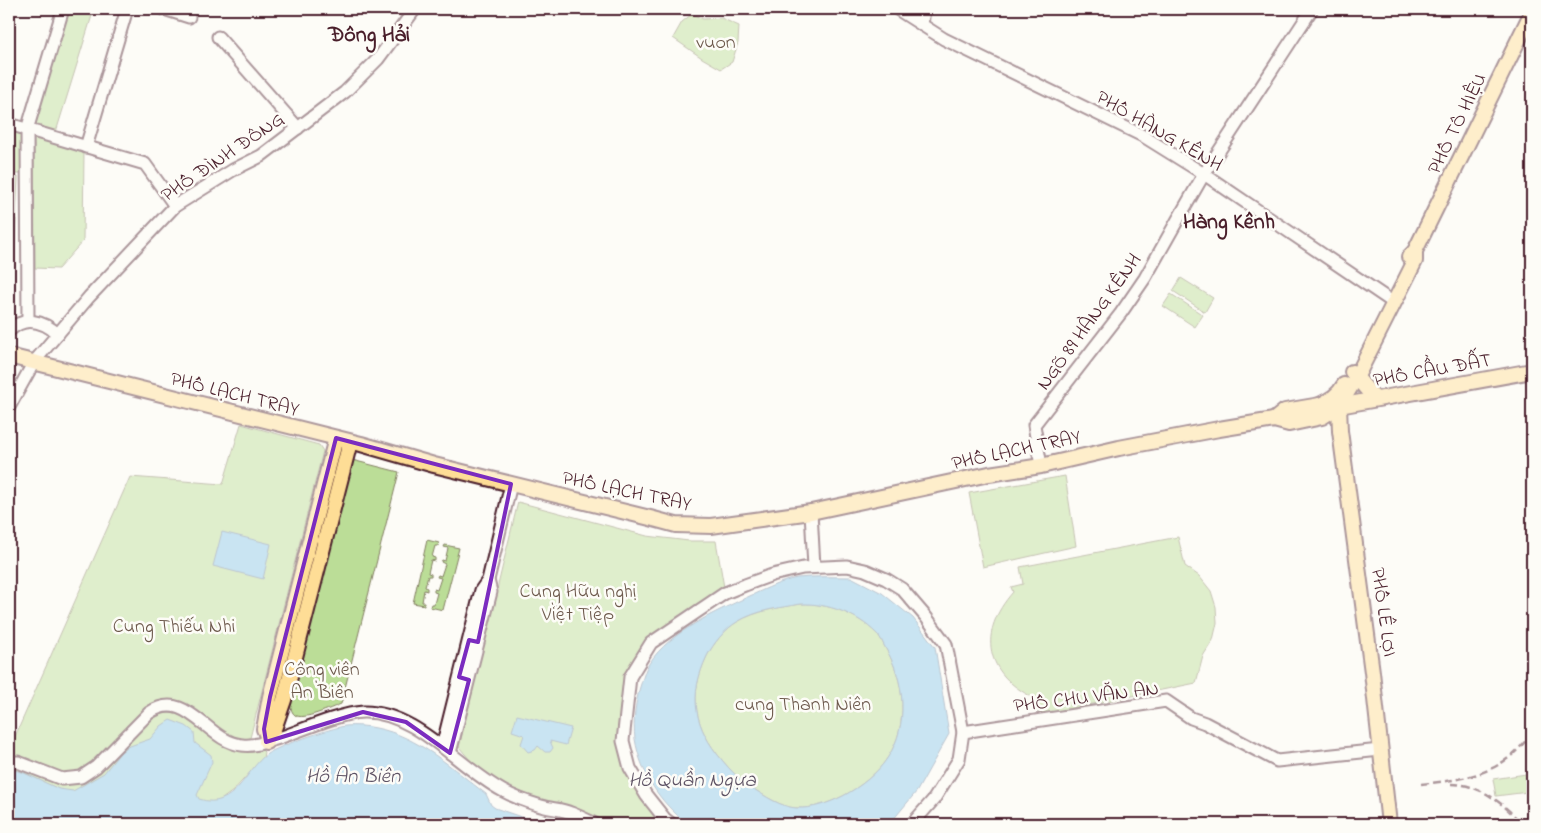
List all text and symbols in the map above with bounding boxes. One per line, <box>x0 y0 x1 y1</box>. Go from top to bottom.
district label: Đông Hải <box>327 20 410 53</box>
park label: vuon <box>696 29 736 58</box>
street label: PHỐ TÔ HIỆU <box>1421 69 1495 180</box>
street label: PHỐ HÀNG KÊNH <box>1090 84 1228 180</box>
street label: PHỐ ĐÌNH ĐÔNG <box>156 106 291 210</box>
district label: Hàng Kênh <box>1183 207 1275 240</box>
street label: NGÕ 89 HÀNG KÊNH <box>1030 248 1150 397</box>
street label: PHỐ CẦU ĐẤT <box>1371 344 1494 396</box>
street label: PHỐ LẠCH TRAY <box>167 365 302 425</box>
street label: PHỐ LẠCH TRAY <box>949 424 1084 479</box>
street label: PHỐ LẠCH TRAY <box>559 465 694 520</box>
street label: PHỐ LÊ LỢI <box>1362 566 1403 659</box>
park label: Cung Hữu nghị Việt Tiệp <box>520 578 637 630</box>
park label: Cung Thiếu Nhi <box>113 613 235 643</box>
park label: Công viên An Biên <box>284 656 360 708</box>
street label: PHỐ CHU VĂN AN <box>1012 675 1161 722</box>
park label: cung Thanh Niên <box>735 691 871 721</box>
water label: Hồ An Biên <box>306 762 401 792</box>
water label: Hồ Quần Ngựa <box>628 766 756 797</box>

